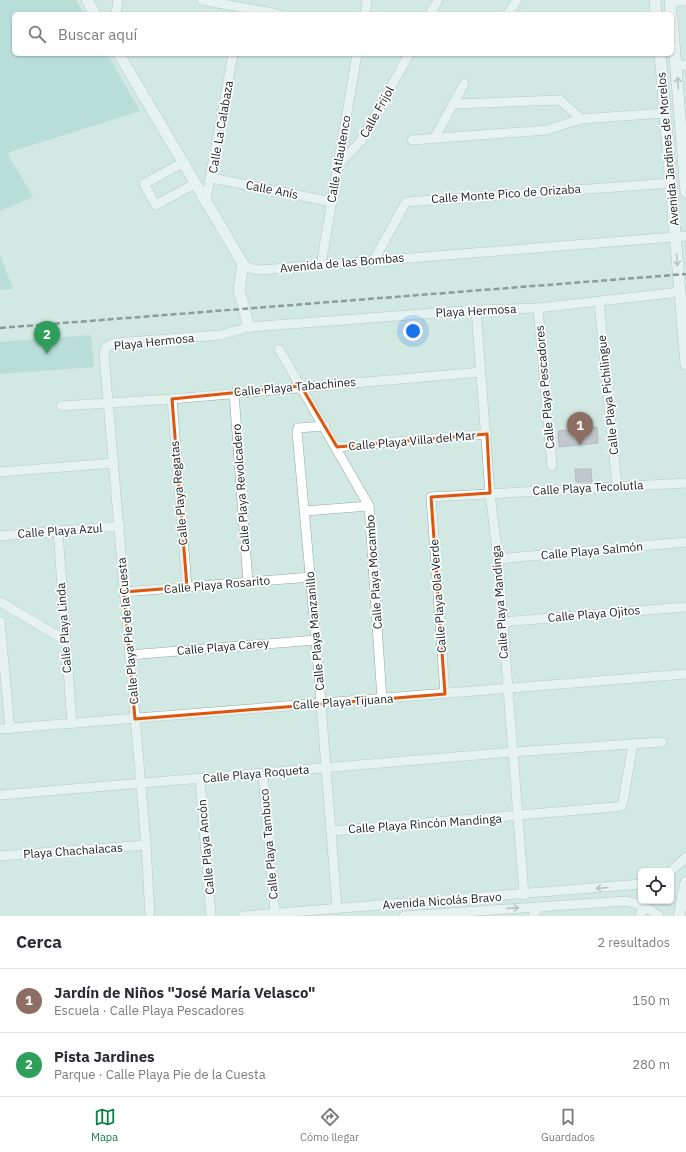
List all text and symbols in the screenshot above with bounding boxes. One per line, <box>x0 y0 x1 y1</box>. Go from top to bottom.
search box <box>12 12 674 56</box>
icon: search <box>26 23 48 45</box>
text: Buscar aquí <box>58 25 137 44</box>
street label: Avenida Jardines de Morelos <box>653 71 682 227</box>
one-way arrow <box>674 77 681 90</box>
street label: Calle La Calabaza <box>205 79 236 174</box>
street label: Calle Frijol <box>356 83 397 140</box>
street label: Calle Atlautenco <box>323 114 354 204</box>
street label: Calle Anís <box>245 177 300 202</box>
street label: Calle Monte Pico de Orizaba <box>431 181 582 206</box>
street label: Avenida de las Bombas <box>279 250 405 275</box>
one-way arrow <box>674 253 681 266</box>
street label: Playa Hermosa <box>435 301 517 320</box>
pin: 2 <box>34 321 60 354</box>
your location <box>403 321 423 341</box>
street label: Calle Playa Pescadores <box>532 324 557 449</box>
street label: Playa Hermosa <box>113 330 196 353</box>
street label: Calle Playa Pichilingue <box>594 334 621 456</box>
street label: Calle Playa Tabachines <box>233 374 357 399</box>
pin: 1 <box>567 412 593 445</box>
street label: Calle Playa Revolcadero <box>229 423 252 553</box>
street label: Calle Playa Villa del Mar <box>348 427 477 454</box>
street label: Calle Playa Regatas <box>166 440 191 546</box>
street label: Calle Playa Tecolutla <box>532 477 644 498</box>
street label: Calle Playa Mocambo <box>362 514 385 630</box>
street label: Calle Playa Azul <box>17 520 103 541</box>
street label: Calle Playa Ola Verde <box>426 538 449 653</box>
street label: Calle Playa Salmón <box>540 539 644 562</box>
street label: Calle Playa Mandinga <box>488 544 511 659</box>
street label: Calle Playa Pie de la Cuesta <box>114 556 141 705</box>
street label: Calle Playa Manzanillo <box>302 571 327 691</box>
street label: Calle Playa Rosarito <box>163 572 271 597</box>
street label: Calle Playa Linda <box>53 582 74 674</box>
street label: Calle Playa Ojitos <box>547 602 641 625</box>
street label: Calle Playa Carey <box>176 635 270 658</box>
street label: Calle Playa Tijuana <box>292 690 394 713</box>
street label: Calle Playa Roqueta <box>202 761 310 786</box>
street label: Calle Playa Tambuco <box>256 788 281 900</box>
street label: Calle Playa Ancón <box>194 799 217 895</box>
street label: Calle Playa Rincón Mandinga <box>348 811 503 836</box>
street label: Playa Chachalacas <box>23 840 123 861</box>
map controls <box>638 868 674 904</box>
button: locate <box>638 868 674 904</box>
one-way arrow <box>596 884 609 892</box>
street label: Avenida Nicolás Bravo <box>382 889 502 912</box>
one-way arrow <box>506 905 519 912</box>
text: Cerca <box>16 931 62 953</box>
text: 2 resultados <box>597 934 670 951</box>
text: Jardín de Niños "José María Velasco" <box>54 983 316 1002</box>
text: 1 <box>25 992 33 1009</box>
text: 150 m <box>632 992 670 1009</box>
text: Escuela · Calle Playa Pescadores <box>54 1002 244 1019</box>
text: Pista Jardines <box>54 1047 155 1066</box>
text: 2 <box>25 1056 33 1073</box>
text: 280 m <box>632 1056 670 1073</box>
text: Parque · Calle Playa Pie de la Cuesta <box>54 1066 266 1083</box>
tab: Mapa <box>91 1106 118 1144</box>
tab: Cómo llegar <box>300 1106 359 1144</box>
tab: Guardados <box>541 1106 595 1144</box>

